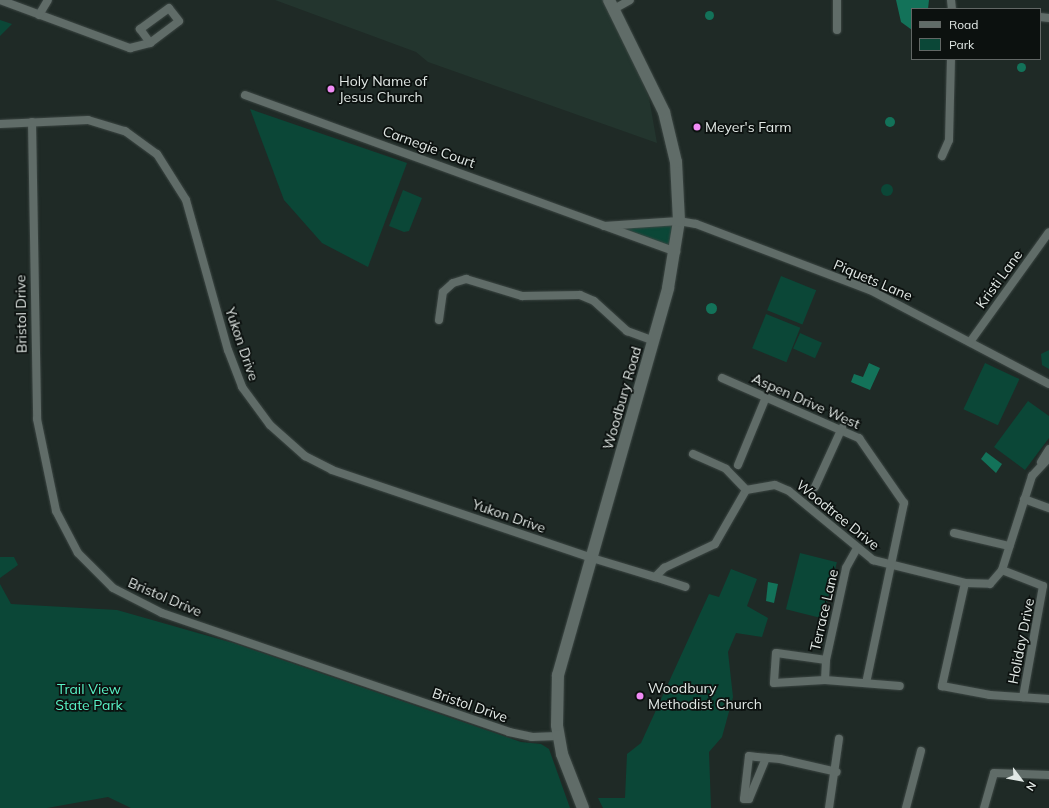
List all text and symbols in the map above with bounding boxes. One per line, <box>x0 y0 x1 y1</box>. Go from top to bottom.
legend <box>911 8 1041 60</box>
text: Road <box>949 17 978 32</box>
text: Park <box>949 37 974 52</box>
place label: Holy Name of Jesus Church <box>339 73 427 106</box>
marker: Holy Name of Jesus Church <box>326 84 336 94</box>
place label: Meyer's Farm <box>705 119 792 135</box>
street label: Carnegie Court <box>380 122 478 172</box>
marker: Meyer's Farm <box>692 122 702 132</box>
street label: Kristi Lane <box>972 247 1026 311</box>
street label: Piquets Lane <box>831 256 915 304</box>
street label: Bristol Drive <box>12 275 30 353</box>
street label: Yukon Drive <box>222 305 262 383</box>
street label: Woodbury Road <box>599 344 645 452</box>
street label: Aspen Drive West <box>749 370 863 432</box>
street label: Woodtree Drive <box>793 476 883 554</box>
street label: Yukon Drive <box>470 496 548 536</box>
street label: Terrace Lane <box>806 567 842 653</box>
street label: Bristol Drive <box>126 574 204 620</box>
street label: Holiday Drive <box>1004 597 1038 685</box>
place label: Woodbury Methodist Church <box>648 680 762 712</box>
park label: Trail View State Park <box>55 681 123 714</box>
street label: Bristol Drive <box>430 684 510 726</box>
marker: Woodbury Methodist Church <box>635 691 645 701</box>
north arrow <box>1001 760 1041 800</box>
text: N <box>1023 779 1039 794</box>

